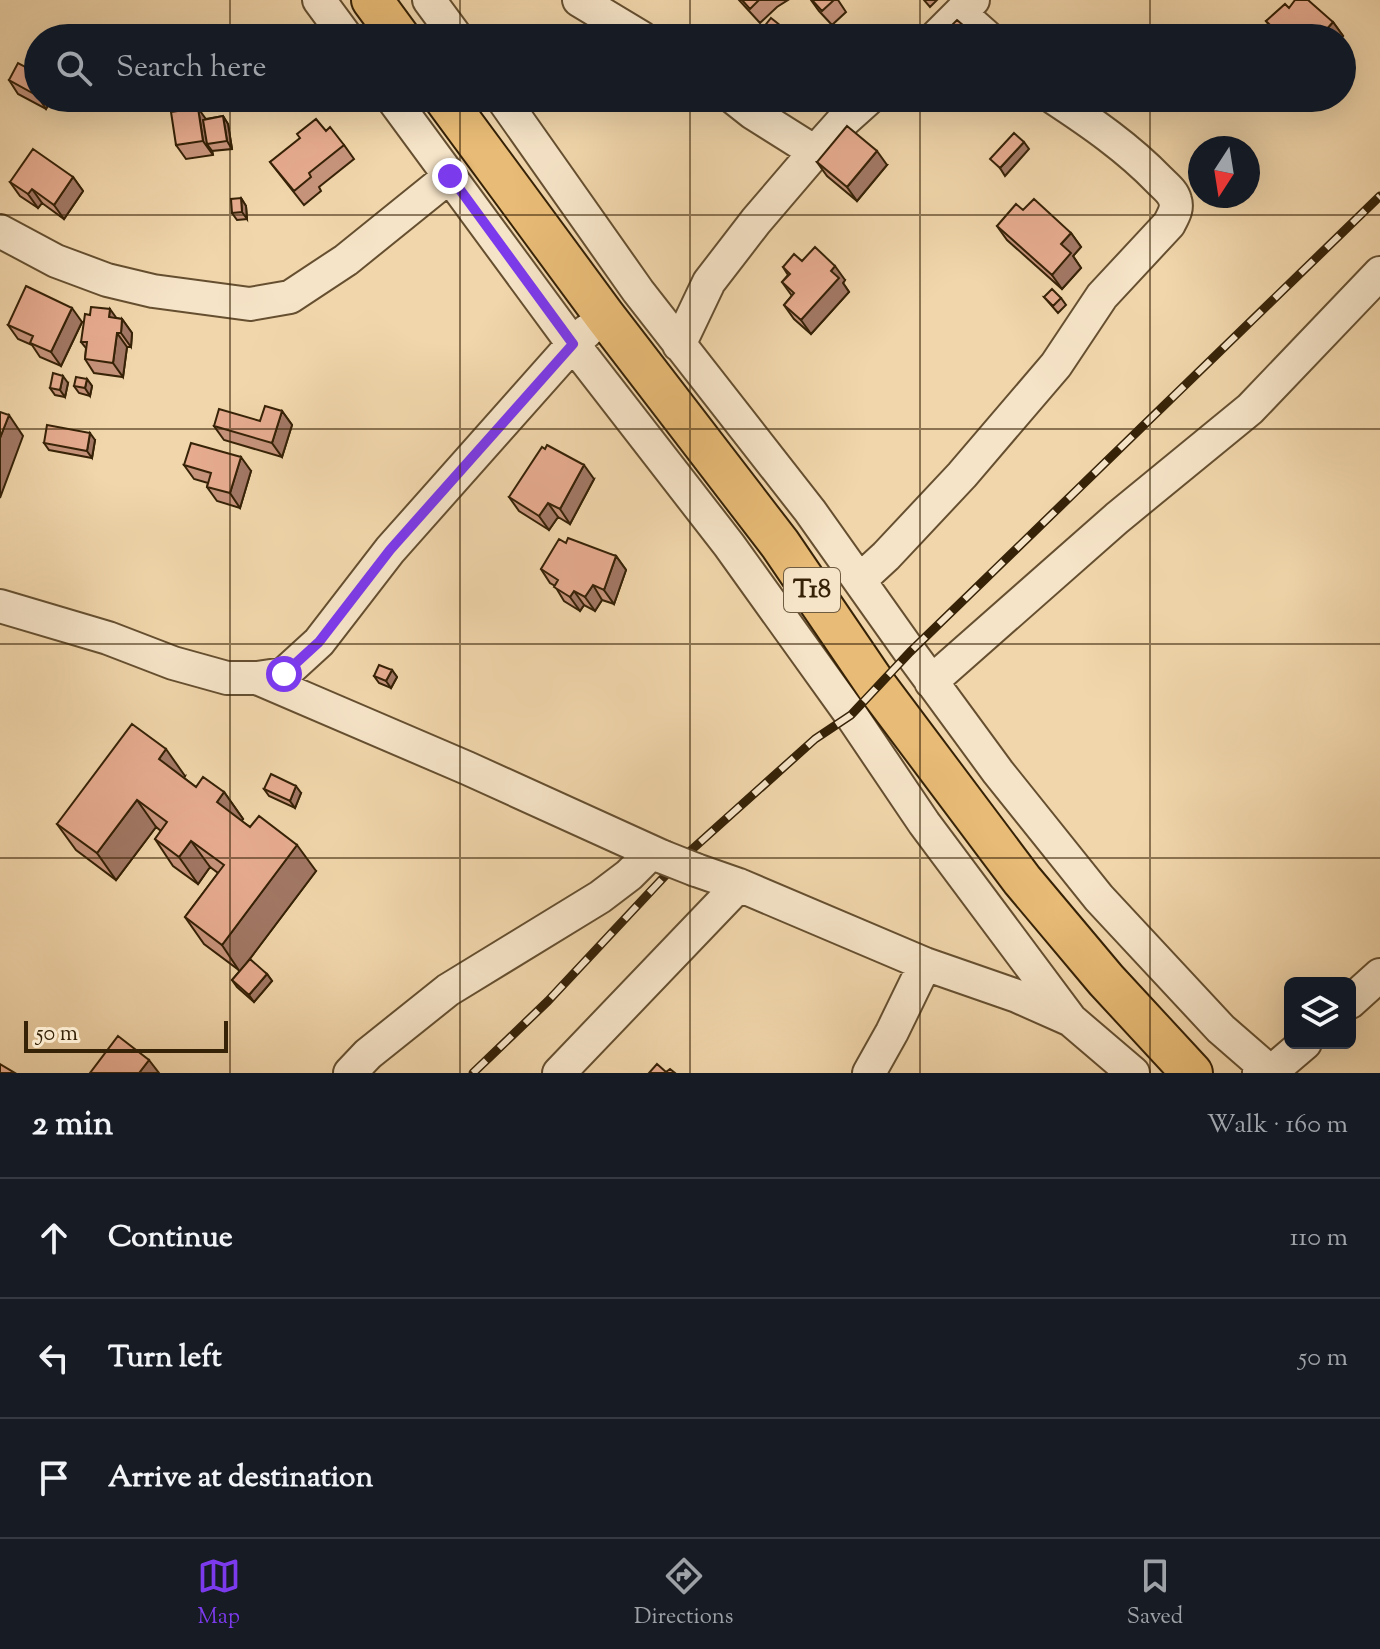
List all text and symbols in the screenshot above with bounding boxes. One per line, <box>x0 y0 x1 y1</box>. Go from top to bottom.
search box <box>24 24 1356 112</box>
icon: search <box>52 46 96 90</box>
text: Search here <box>116 47 266 90</box>
north arrow <box>1188 136 1260 208</box>
route end <box>432 158 468 194</box>
road number: T18 <box>784 568 840 612</box>
route start <box>266 656 302 692</box>
map controls <box>1284 977 1356 1049</box>
button: layers <box>1284 977 1356 1049</box>
scale bar <box>24 1017 228 1053</box>
text: 50 m <box>36 1019 78 1051</box>
text: 2 min <box>32 1101 113 1150</box>
text: Walk · 160 m <box>1207 1107 1348 1144</box>
icon: ahead <box>32 1216 76 1260</box>
text: Continue <box>108 1217 233 1260</box>
text: 110 m <box>1290 1220 1348 1257</box>
icon: left <box>32 1336 76 1380</box>
text: Turn left <box>108 1337 222 1380</box>
text: 50 m <box>1298 1340 1348 1377</box>
icon: arrive <box>32 1456 76 1500</box>
text: Arrive at destination <box>108 1457 373 1500</box>
tab: Map <box>197 1554 241 1634</box>
tab: Directions <box>634 1554 733 1634</box>
tab: Saved <box>1127 1554 1183 1634</box>

